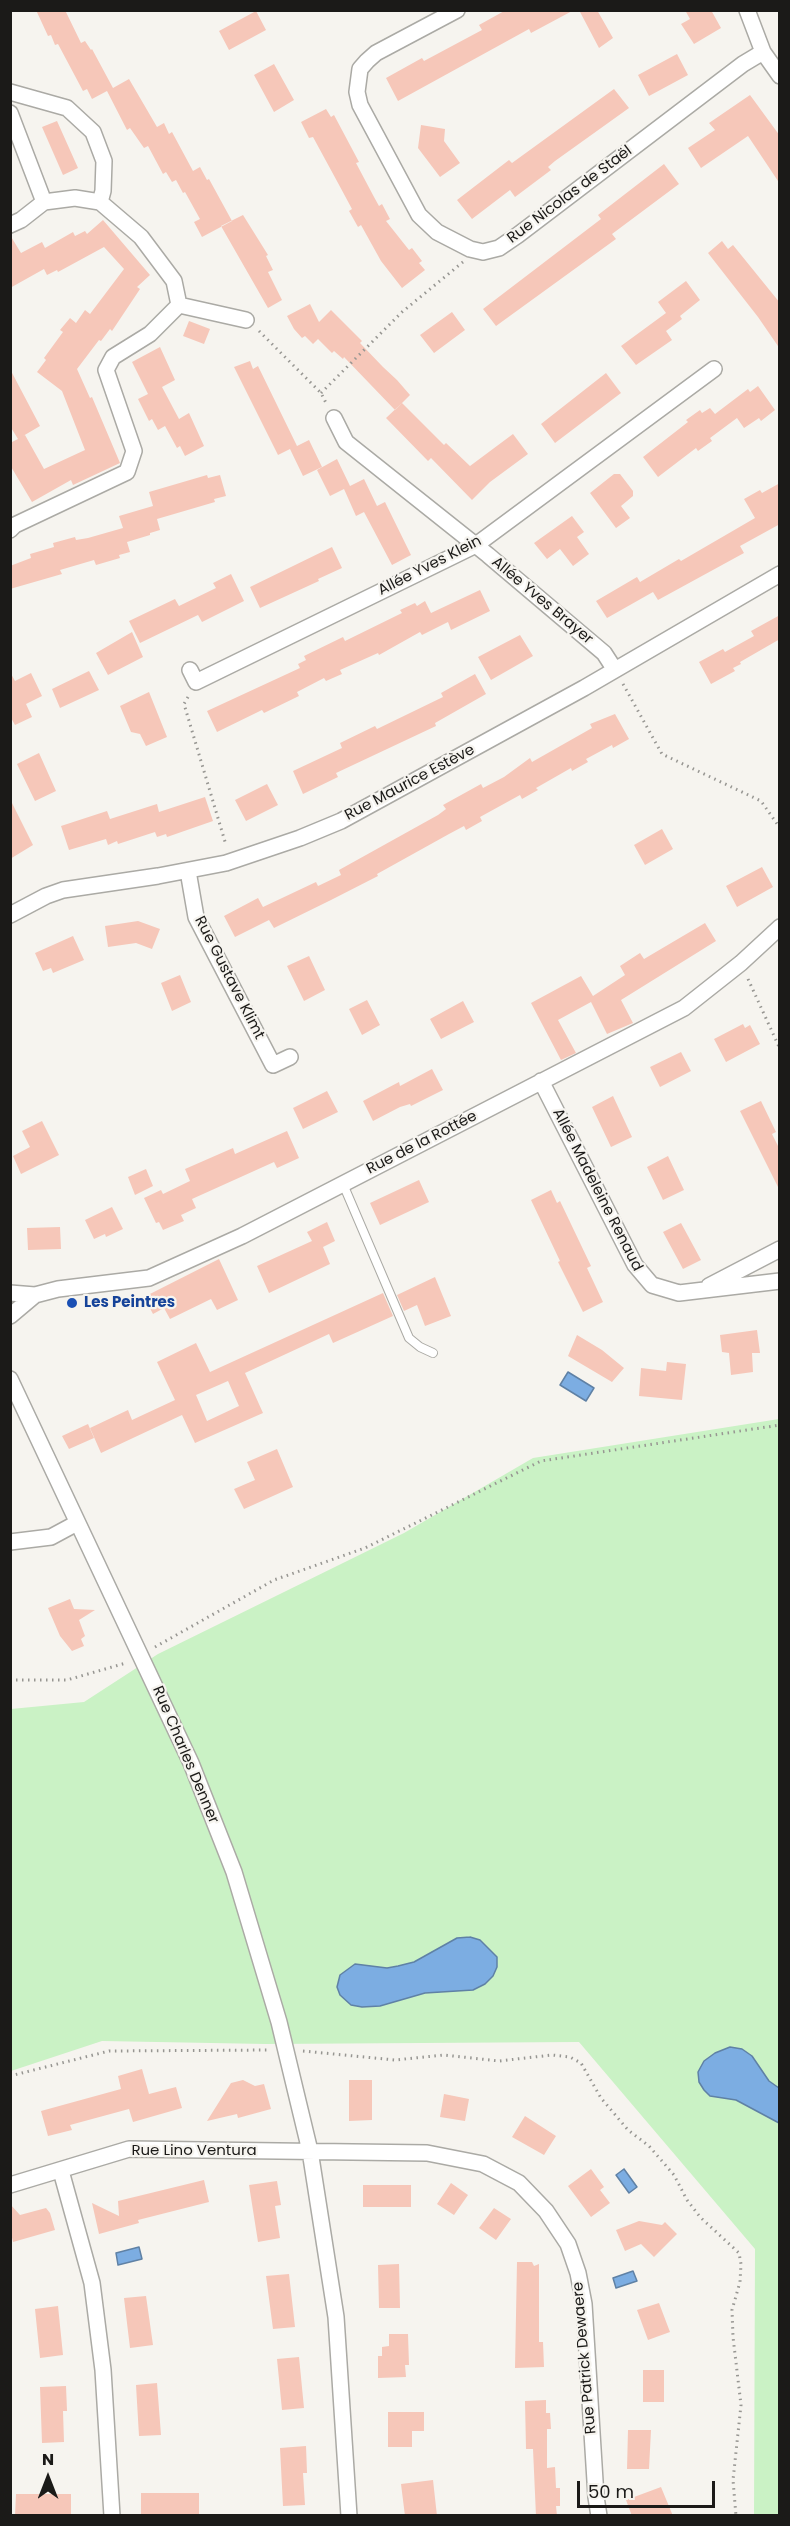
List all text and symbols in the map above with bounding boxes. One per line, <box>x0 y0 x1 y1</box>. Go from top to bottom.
street label: Rue Nicolas de Staël <box>504 142 636 248</box>
street label: Allée Yves Klein <box>375 532 485 600</box>
street label: Allée Yves Brayer <box>488 553 596 649</box>
street label: Rue Maurice Estève <box>342 741 478 825</box>
street label: Rue Gustave Klimt <box>190 913 268 1043</box>
street label: Allée Madeleine Renaud <box>548 1106 646 1274</box>
street label: Rue de la Rottée <box>364 1107 480 1179</box>
place label: Les Peintres <box>84 1294 175 1312</box>
marker: Les Peintres <box>65 1296 79 1310</box>
street label: Rue Charles Denner <box>148 1683 222 1827</box>
street label: Rue Lino Ventura <box>131 2142 257 2160</box>
street label: Rue Patrick Dewaere <box>569 2281 601 2435</box>
north arrow <box>18 2448 78 2508</box>
text: N <box>42 2448 54 2471</box>
scale bar <box>580 2469 718 2507</box>
text: 50 m <box>588 2479 634 2504</box>

